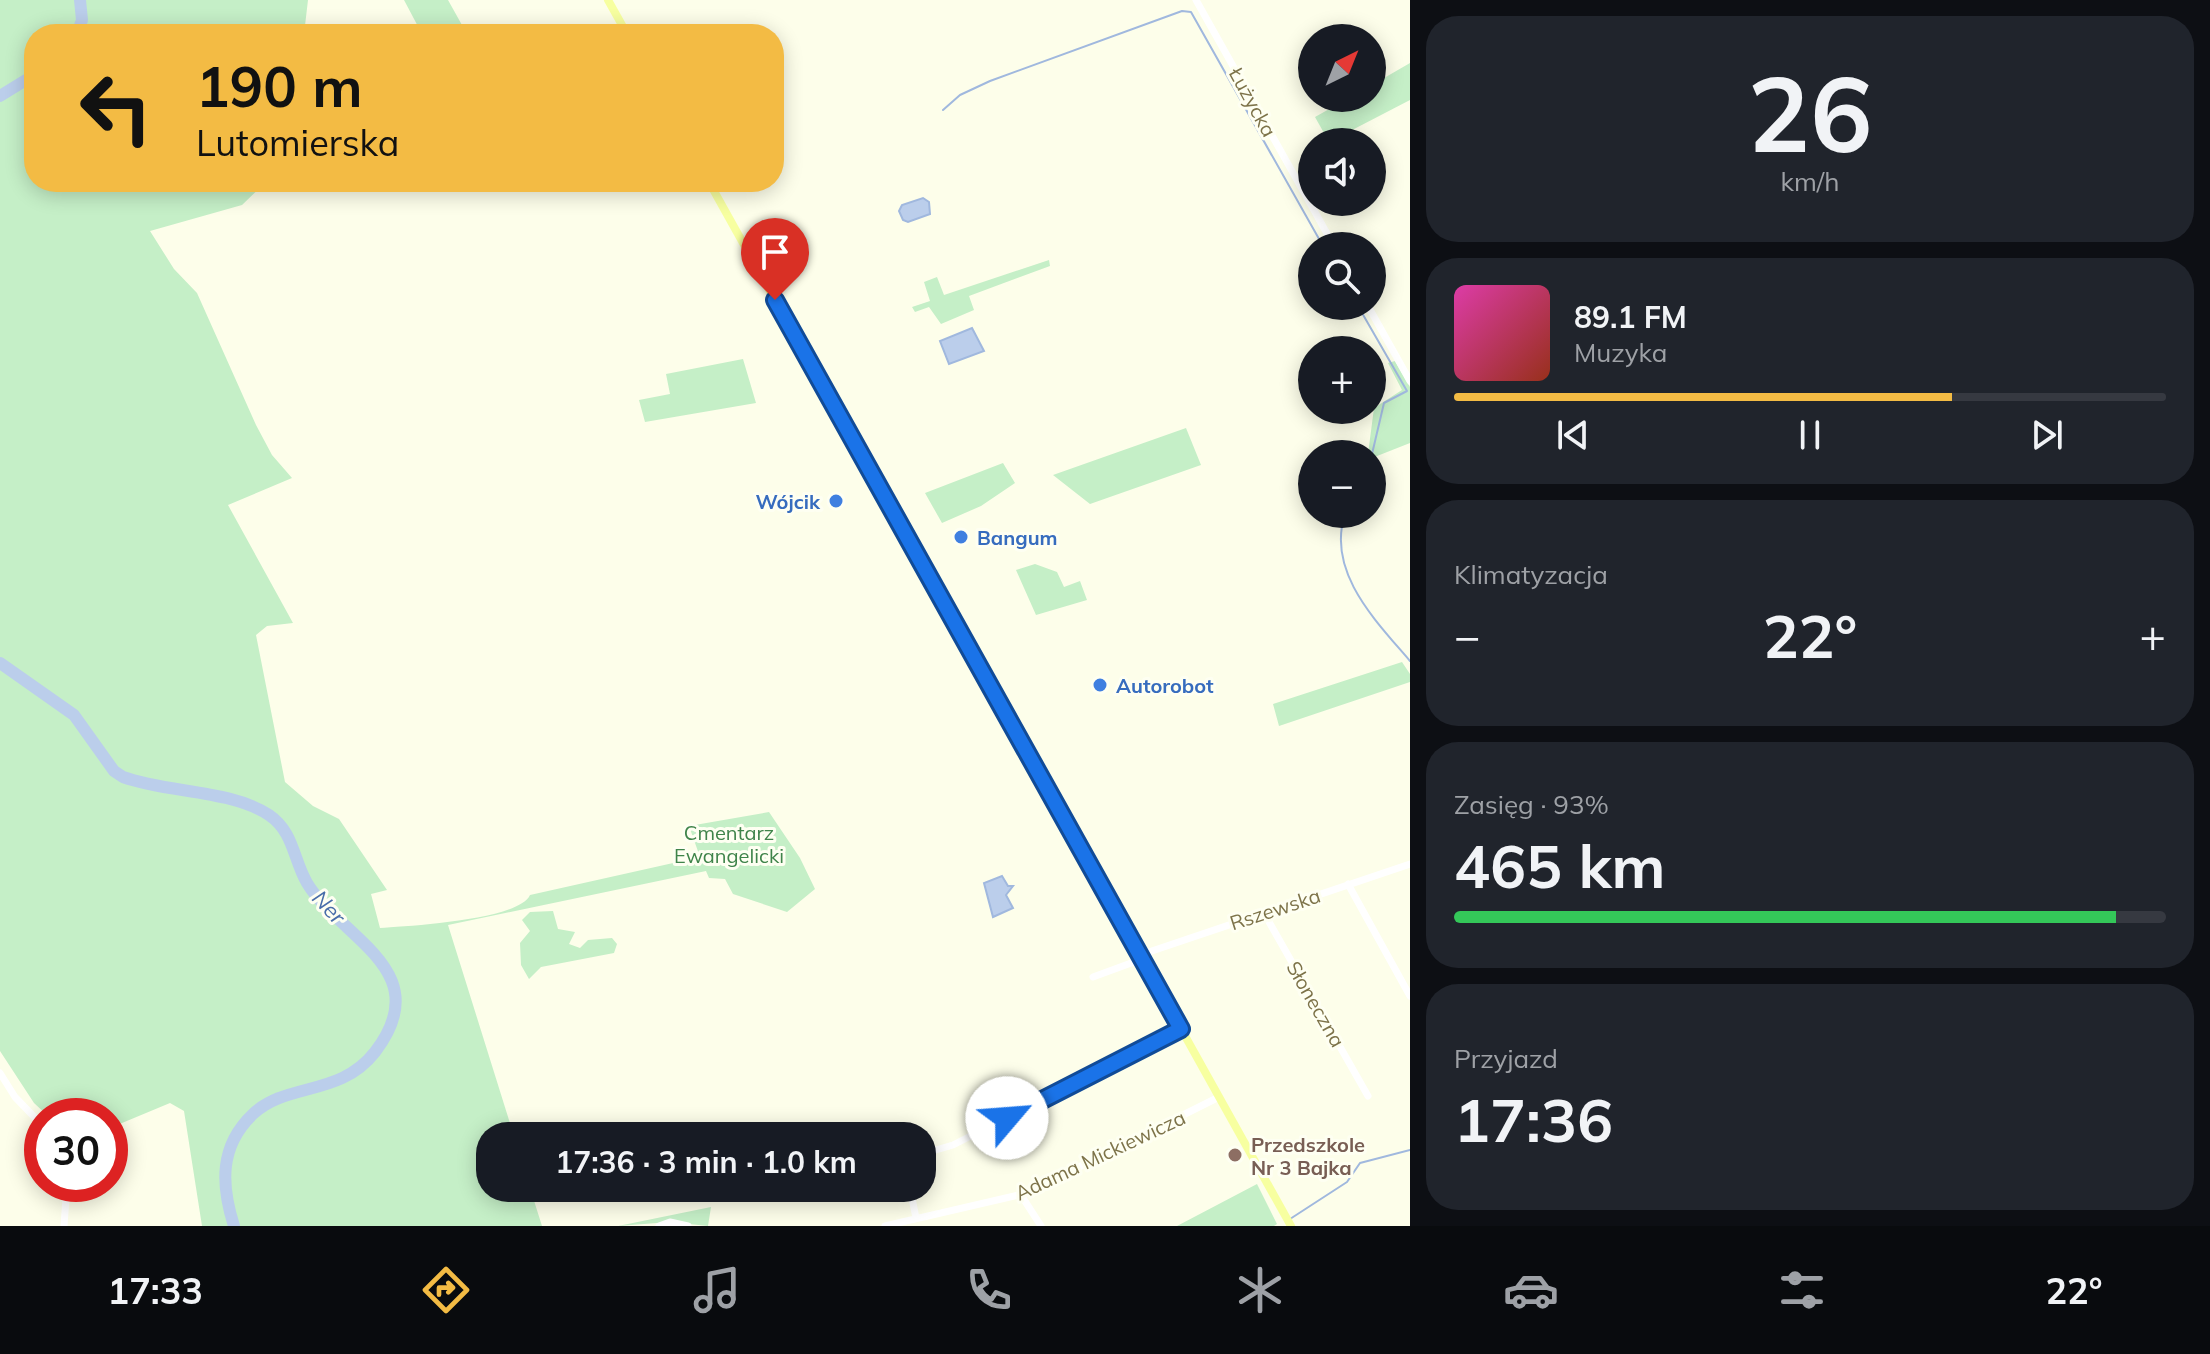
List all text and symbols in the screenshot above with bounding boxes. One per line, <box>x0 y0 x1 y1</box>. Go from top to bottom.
north arrow <box>1298 24 1386 112</box>
map controls <box>1298 24 1386 528</box>
text: 26 <box>1748 47 1872 178</box>
text: 190 m <box>196 51 363 121</box>
icon: left <box>64 56 168 160</box>
street label: Łużycka <box>1223 62 1282 141</box>
text: Lutomierska <box>196 120 399 165</box>
button: sound <box>1298 128 1386 216</box>
text: km/h <box>1781 165 1839 198</box>
pin <box>741 218 809 300</box>
icon: arrive <box>753 230 797 274</box>
button: search <box>1298 232 1386 320</box>
text: 89.1 FM <box>1574 298 1687 336</box>
button: + <box>1298 336 1386 424</box>
text: Muzyka <box>1574 336 1667 369</box>
icon: previous <box>1551 413 1595 457</box>
icon: pause <box>1788 413 1832 457</box>
icon: next <box>2025 413 2069 457</box>
button: − <box>1298 440 1386 528</box>
place label: Wójcik <box>755 489 821 514</box>
marker: Wójcik <box>827 492 845 510</box>
place label: Bangum <box>977 525 1058 550</box>
marker: Bangum <box>952 528 970 546</box>
text: Klimatyzacja <box>1454 558 1608 591</box>
text: 22° <box>1763 598 1857 673</box>
text: − <box>1454 608 1480 663</box>
text: + <box>2140 608 2166 663</box>
place label: Autorobot <box>1116 673 1214 698</box>
marker: Autorobot <box>1091 676 1109 694</box>
text: Zasięg · 93% <box>1454 788 1609 821</box>
park label: Cmentarz Ewangelicki <box>674 820 784 868</box>
text: 465 km <box>1454 828 1666 903</box>
street label: Rszewska <box>1227 883 1323 935</box>
water label: Ner <box>306 884 352 931</box>
street label: Słoneczna <box>1281 957 1351 1051</box>
text: Przyjazd <box>1454 1042 1558 1075</box>
position arrow <box>965 1076 1049 1160</box>
text: 17:36 <box>1454 1082 1613 1157</box>
speed limit sign: 30 <box>24 1098 128 1202</box>
street label: Adama Mickiewicza <box>1011 1105 1189 1205</box>
place label: Przedszkole Nr 3 Bajka <box>1251 1132 1365 1180</box>
text: 17:36 · 3 min · 1.0 km <box>555 1143 857 1181</box>
marker: Przedszkole Nr 3 Bajka <box>1226 1146 1244 1164</box>
icon: directions <box>418 1262 474 1318</box>
icon: music <box>689 1262 745 1318</box>
icon: phone <box>961 1262 1017 1318</box>
icon: climate <box>1232 1262 1288 1318</box>
icon: car <box>1503 1262 1559 1318</box>
icon: filters <box>1774 1262 1830 1318</box>
text: 17:33 <box>108 1268 203 1313</box>
text: 22° <box>2045 1268 2102 1313</box>

